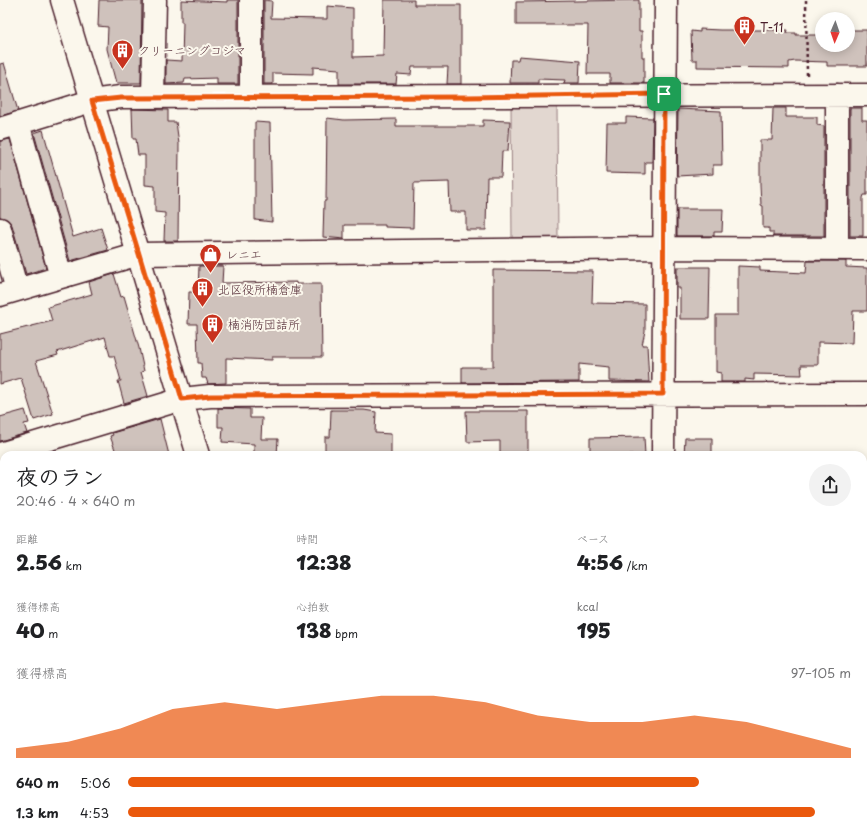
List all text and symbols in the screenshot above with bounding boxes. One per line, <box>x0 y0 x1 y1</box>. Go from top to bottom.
north arrow <box>815 12 855 52</box>
map controls <box>815 12 855 52</box>
building icon: T-11 <box>731 14 757 47</box>
place label: T-11 <box>760 18 783 36</box>
building icon: クリーニングコジマ <box>109 37 135 70</box>
place label: クリーニングコジマ <box>138 41 246 59</box>
pin <box>647 77 681 111</box>
icon: arrive <box>653 83 675 105</box>
shop icon: レニエ <box>198 241 224 274</box>
place label: レニエ <box>226 245 262 263</box>
building icon: 北区役所楠倉庫 <box>190 276 216 309</box>
place label: 北区役所楠倉庫 <box>218 280 302 298</box>
building icon: 楠消防団詰所 <box>199 311 225 344</box>
place label: 楠消防団詰所 <box>228 315 300 333</box>
text: 夜のラン <box>16 459 104 492</box>
button: share <box>809 464 851 506</box>
text: 20:46 · 4 × 640 m <box>16 491 135 510</box>
text: 距離 <box>16 530 38 547</box>
text: 時間 <box>296 530 318 547</box>
text: ペース <box>577 530 609 547</box>
text: 2.56 <box>16 547 62 577</box>
text: 12:38 <box>296 547 352 577</box>
text: 4:56 <box>577 547 623 577</box>
text: km <box>62 557 82 574</box>
text: /km <box>623 557 648 574</box>
text: 獲得標高 <box>16 598 60 615</box>
text: 心拍数 <box>296 598 329 615</box>
text: kcal <box>577 598 599 615</box>
text: 40 <box>16 615 45 645</box>
text: 138 <box>296 615 332 645</box>
text: 195 <box>577 615 611 645</box>
text: m <box>45 625 58 642</box>
text: bpm <box>332 625 358 642</box>
text: 獲得標高 <box>16 663 68 682</box>
text: 97–105 m <box>791 663 851 682</box>
text: 640 m <box>16 773 59 792</box>
text: 5:06 <box>80 773 111 792</box>
text: 1.3 km <box>16 803 59 822</box>
text: 4:53 <box>80 803 109 822</box>

